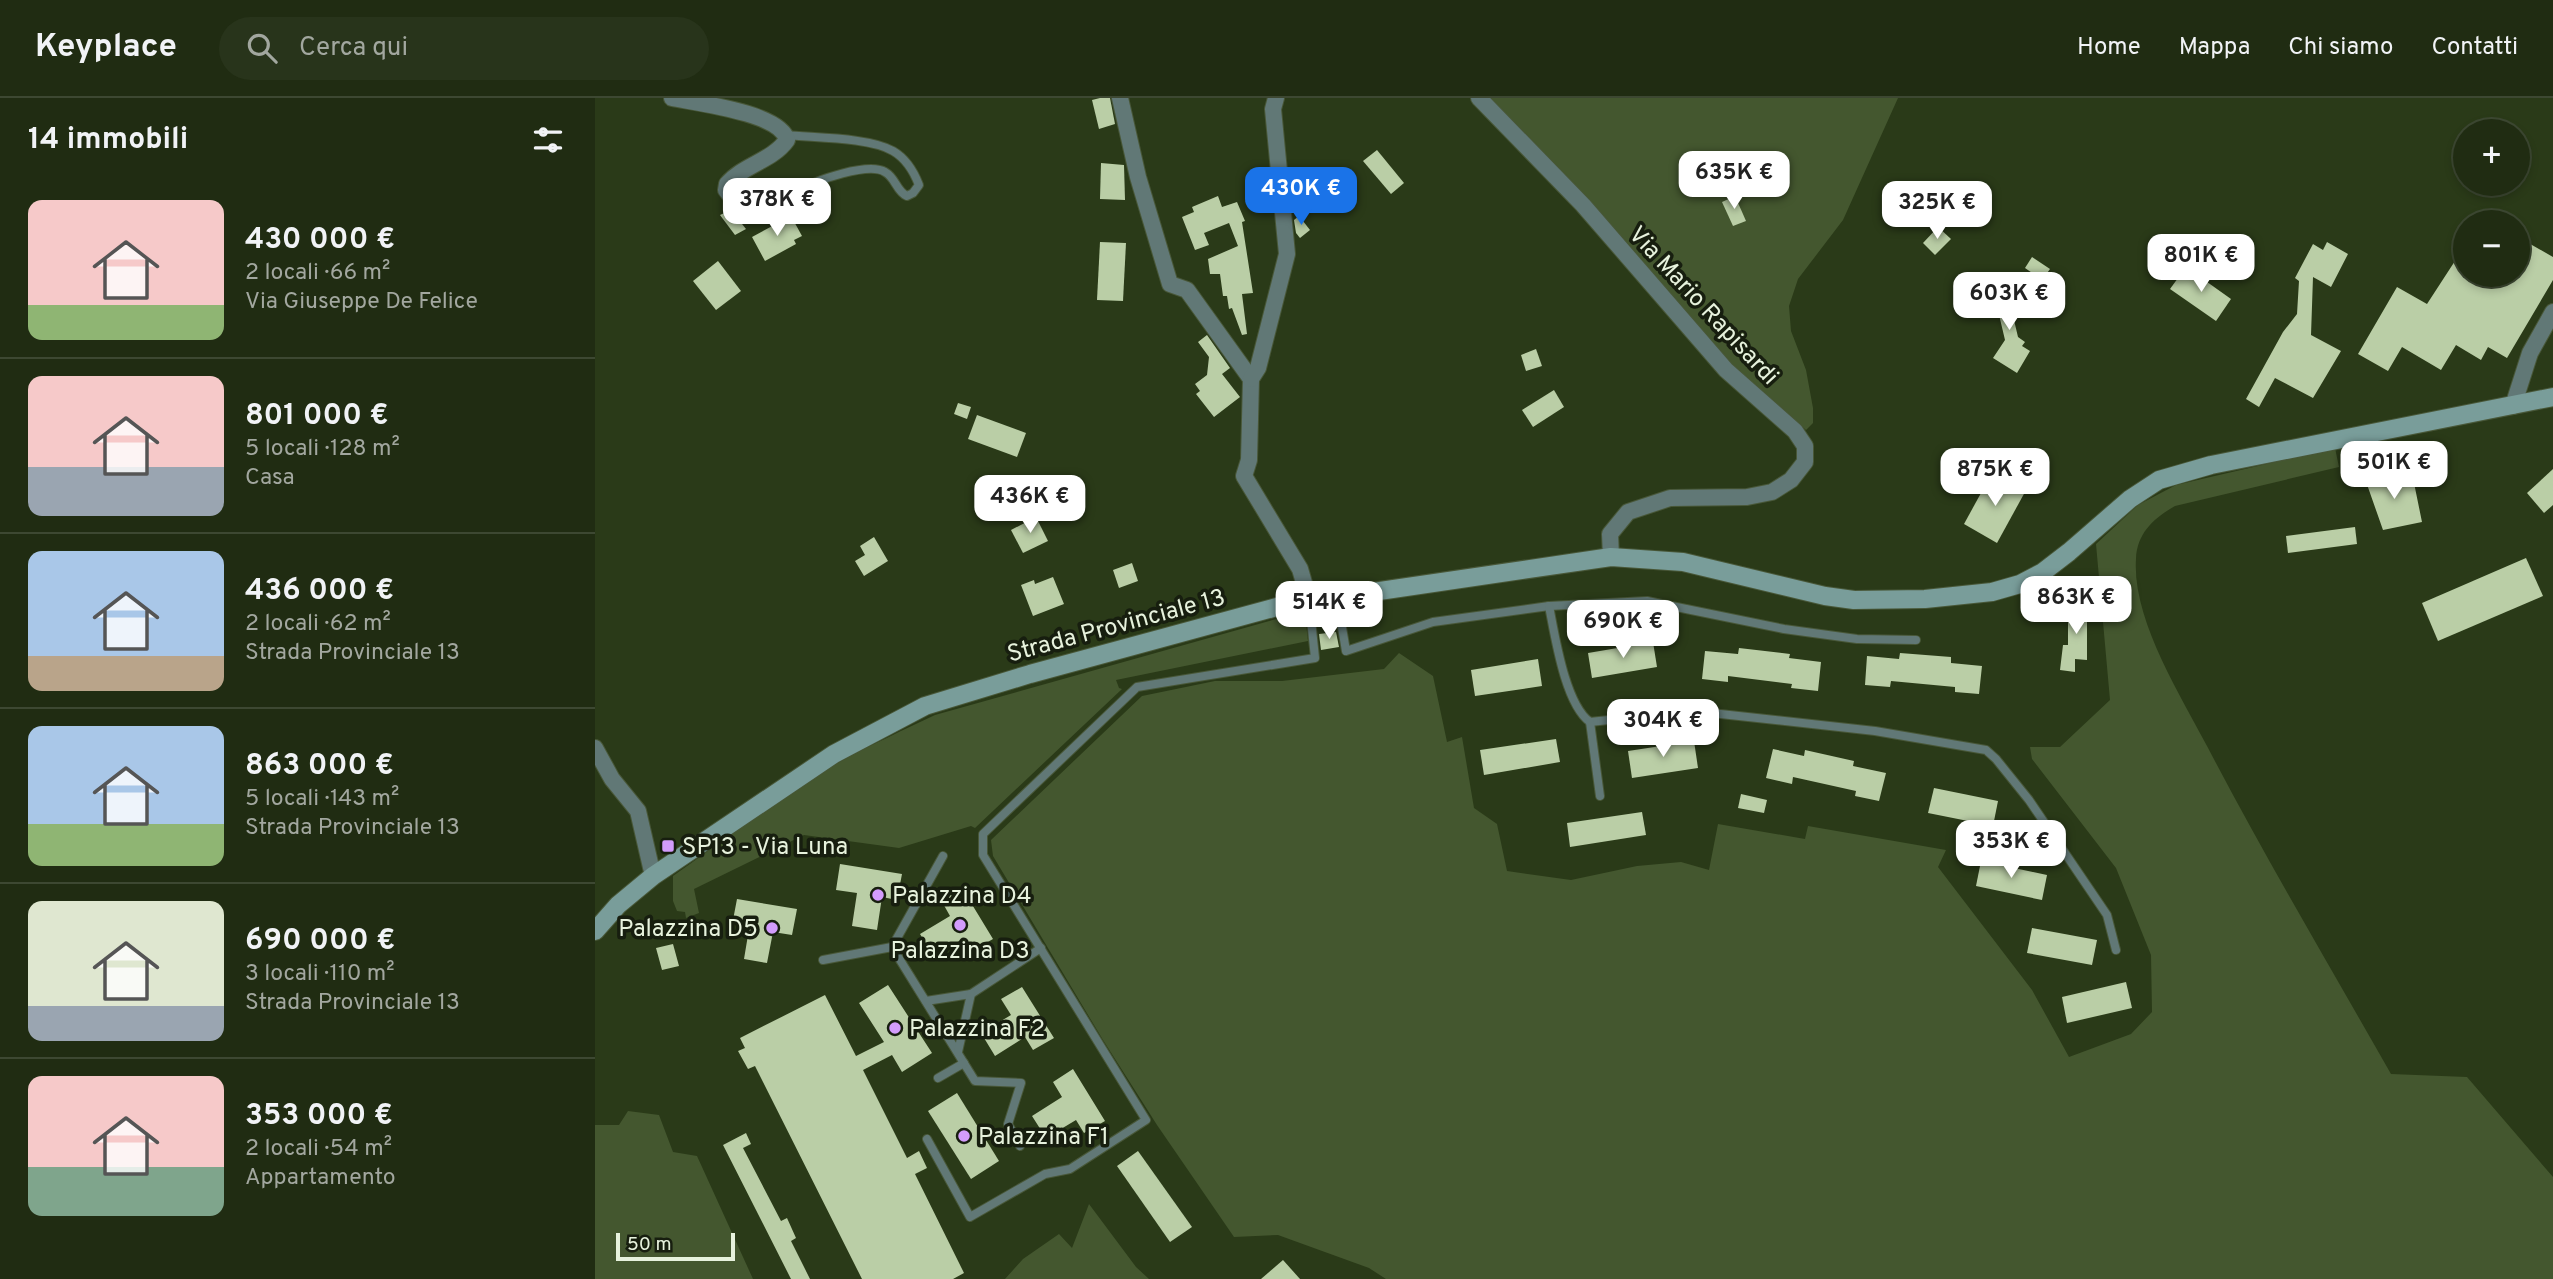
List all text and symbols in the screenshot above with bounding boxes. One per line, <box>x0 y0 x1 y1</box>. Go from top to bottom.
search box <box>219 17 709 80</box>
text: Keyplace <box>35 27 177 69</box>
icon: search <box>243 29 281 67</box>
text: Cerca qui <box>299 32 408 65</box>
text: Home <box>2077 33 2141 63</box>
text: Mappa <box>2179 33 2250 63</box>
text: Chi siamo <box>2288 33 2393 63</box>
text: Contatti <box>2431 33 2518 63</box>
map controls <box>2453 119 2530 287</box>
button: + <box>2453 119 2530 196</box>
icon: filters <box>529 121 567 159</box>
text: 14 immobili <box>28 122 188 159</box>
pin: 635K € <box>1677 152 1791 211</box>
text: 635K € <box>1695 159 1773 188</box>
pin: 430K € <box>1244 167 1358 227</box>
text: 430K € <box>1261 175 1341 204</box>
pin: 378K € <box>720 178 834 238</box>
pin: 325K € <box>1880 181 1994 241</box>
text: 378K € <box>739 186 815 215</box>
text: 325K € <box>1898 189 1976 218</box>
button: − <box>2453 210 2530 287</box>
street label: Via Mario Rapisardi <box>1621 221 1784 392</box>
text: 430 000 € <box>245 222 395 259</box>
icon: home <box>84 228 168 312</box>
pin: 801K € <box>2144 234 2258 294</box>
text: 801K € <box>2163 242 2239 271</box>
text: 2 locali · 66 m² <box>245 259 390 288</box>
pin: 603K € <box>1952 272 2066 332</box>
text: 603K € <box>1969 280 2049 309</box>
text: Via Giuseppe De Felice <box>245 288 478 317</box>
text: 801 000 € <box>245 398 389 435</box>
icon: home <box>84 404 168 488</box>
text: 5 locali · 128 m² <box>245 435 400 464</box>
pin: 501K € <box>2337 442 2451 501</box>
pin: 875K € <box>1938 448 2052 508</box>
text: 501K € <box>2357 449 2431 478</box>
text: 875K € <box>1957 456 2034 485</box>
text: Casa <box>245 464 295 493</box>
pin: 436K € <box>973 476 1087 535</box>
text: 436K € <box>990 483 1070 512</box>
text: 436 000 € <box>245 573 394 610</box>
pin: 863K € <box>2019 576 2133 636</box>
icon: home <box>84 579 168 663</box>
pin: 514K € <box>1272 582 1386 641</box>
street label: Strada Provinciale 13 <box>1004 583 1229 670</box>
text: 863K € <box>2037 584 2115 613</box>
text: 514K € <box>1292 589 1366 618</box>
pin: 690K € <box>1566 601 1680 660</box>
text: 690K € <box>1583 608 1663 637</box>
text: 2 locali · 62 m² <box>245 610 391 639</box>
text: Strada Provinciale 13 <box>245 639 460 668</box>
pin: 304K € <box>1606 700 1720 759</box>
text: 304K € <box>1623 707 1703 736</box>
text: 863 000 € <box>245 748 394 785</box>
icon: home <box>84 754 168 838</box>
text: 5 locali · 143 m² <box>245 785 399 814</box>
text: Strada Provinciale 13 <box>245 814 460 843</box>
pin: 353K € <box>1954 820 2068 880</box>
text: 353K € <box>1972 828 2050 857</box>
place label: SP13 - Via Luna <box>682 833 848 863</box>
marker: SP13 - Via Luna <box>660 838 676 854</box>
place label: Palazzina D4 <box>892 882 1032 912</box>
marker: Palazzina D4 <box>870 887 886 903</box>
place label: Palazzina D5 <box>618 915 758 945</box>
marker: Palazzina D3 <box>952 917 968 933</box>
marker: Palazzina D5 <box>764 920 780 936</box>
text: 690 000 € <box>245 923 395 960</box>
icon: home <box>84 929 168 1013</box>
place label: Palazzina D3 <box>890 937 1030 967</box>
text: 3 locali · 110 m² <box>245 960 395 989</box>
text: Strada Provinciale 13 <box>245 989 460 1018</box>
place label: Palazzina F2 <box>909 1015 1045 1045</box>
marker: Palazzina F2 <box>887 1020 903 1036</box>
text: 353 000 € <box>245 1098 393 1135</box>
icon: home <box>84 1104 168 1188</box>
place label: Palazzina F1 <box>978 1123 1109 1153</box>
marker: Palazzina F1 <box>956 1128 972 1144</box>
text: 2 locali · 54 m² <box>245 1135 392 1164</box>
text: Appartamento <box>245 1164 396 1193</box>
scale bar <box>616 1230 735 1262</box>
text: 50 m <box>627 1233 672 1257</box>

